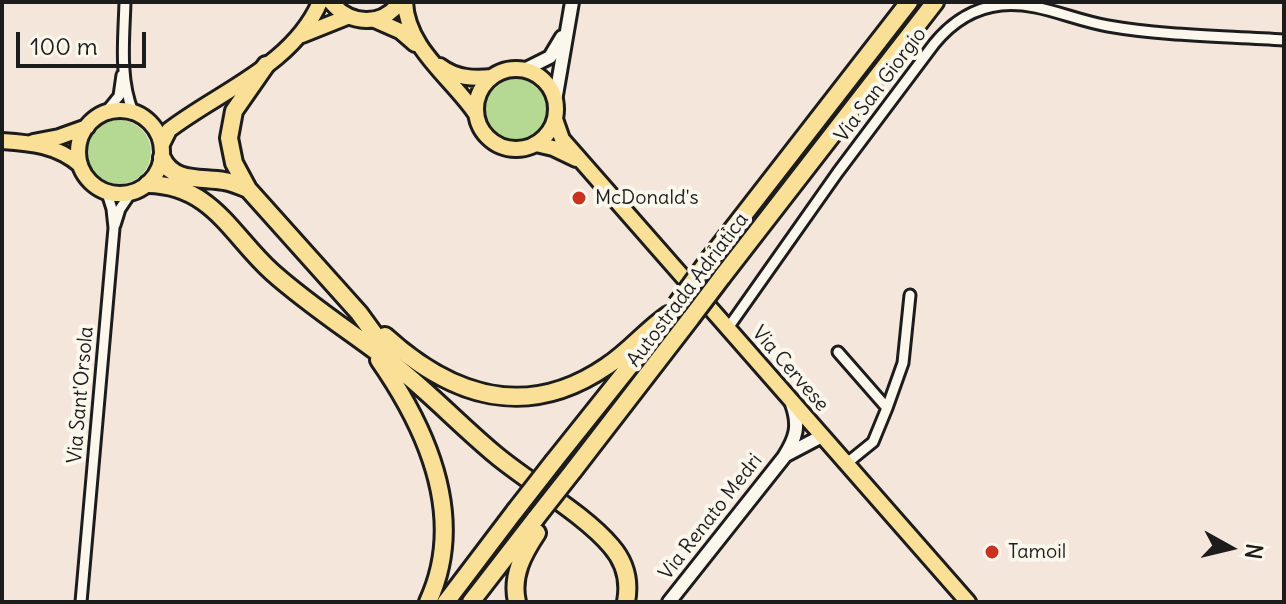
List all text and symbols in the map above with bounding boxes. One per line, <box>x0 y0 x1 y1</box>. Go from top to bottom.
scale bar <box>20 16 150 66</box>
street label: Via San Giorgio <box>830 23 932 147</box>
text: 100 m <box>30 31 98 61</box>
place label: McDonald's <box>595 186 699 210</box>
marker: McDonald's <box>570 189 588 207</box>
street label: Autostrada Adriatica <box>622 208 754 372</box>
street label: Via Cervese <box>746 321 834 417</box>
street label: Via Sant'Orsola <box>63 325 99 465</box>
street label: Via Renato Medri <box>654 449 768 585</box>
north arrow <box>1190 508 1270 588</box>
place label: Tamoil <box>1008 540 1066 564</box>
text: N <box>1239 542 1269 561</box>
marker: Tamoil <box>983 543 1001 561</box>

